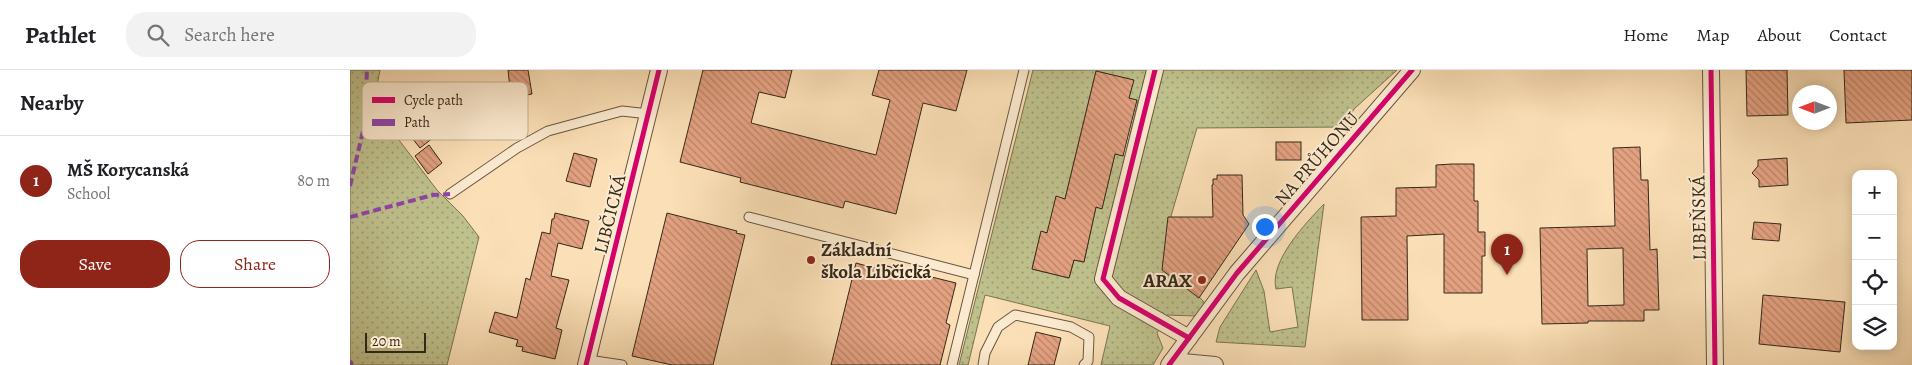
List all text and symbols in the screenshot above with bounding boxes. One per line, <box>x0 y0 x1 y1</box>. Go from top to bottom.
search box <box>126 12 476 57</box>
text: Pathlet <box>25 19 96 51</box>
icon: search <box>144 21 172 49</box>
text: Search here <box>184 22 275 48</box>
text: Home <box>1623 23 1668 47</box>
text: Map <box>1696 23 1729 47</box>
text: About <box>1757 23 1801 47</box>
text: Contact <box>1829 23 1887 47</box>
legend <box>362 82 528 140</box>
north arrow <box>1792 85 1837 130</box>
text: Nearby <box>20 89 83 117</box>
text: Cycle path <box>404 91 464 110</box>
street label: NA PRŮHONU <box>1269 106 1365 211</box>
text: Path <box>404 113 431 132</box>
text: MŠ Korycanská <box>67 157 189 183</box>
text: 1 <box>33 170 39 192</box>
text: 80 m <box>297 170 330 192</box>
map controls <box>1852 170 1897 350</box>
button: + <box>1852 170 1897 215</box>
street label: LIBČICKÁ <box>588 171 633 257</box>
street label: LIBEŇSKÁ <box>1685 174 1713 261</box>
text: School <box>67 183 110 205</box>
your location <box>1252 214 1278 240</box>
button: − <box>1852 215 1897 260</box>
pin: 1 <box>1491 234 1523 275</box>
place label: Základní škola Libčická <box>821 237 932 285</box>
button: Save <box>20 240 170 288</box>
button: Share <box>180 240 330 288</box>
marker: Základní škola Libčická <box>805 254 817 266</box>
button: locate <box>1852 260 1897 305</box>
place label: ARAX <box>1142 268 1192 294</box>
marker: ARAX <box>1196 274 1208 286</box>
button: layers <box>1852 305 1897 350</box>
scale bar <box>365 330 426 353</box>
text: 20 m <box>372 332 401 351</box>

